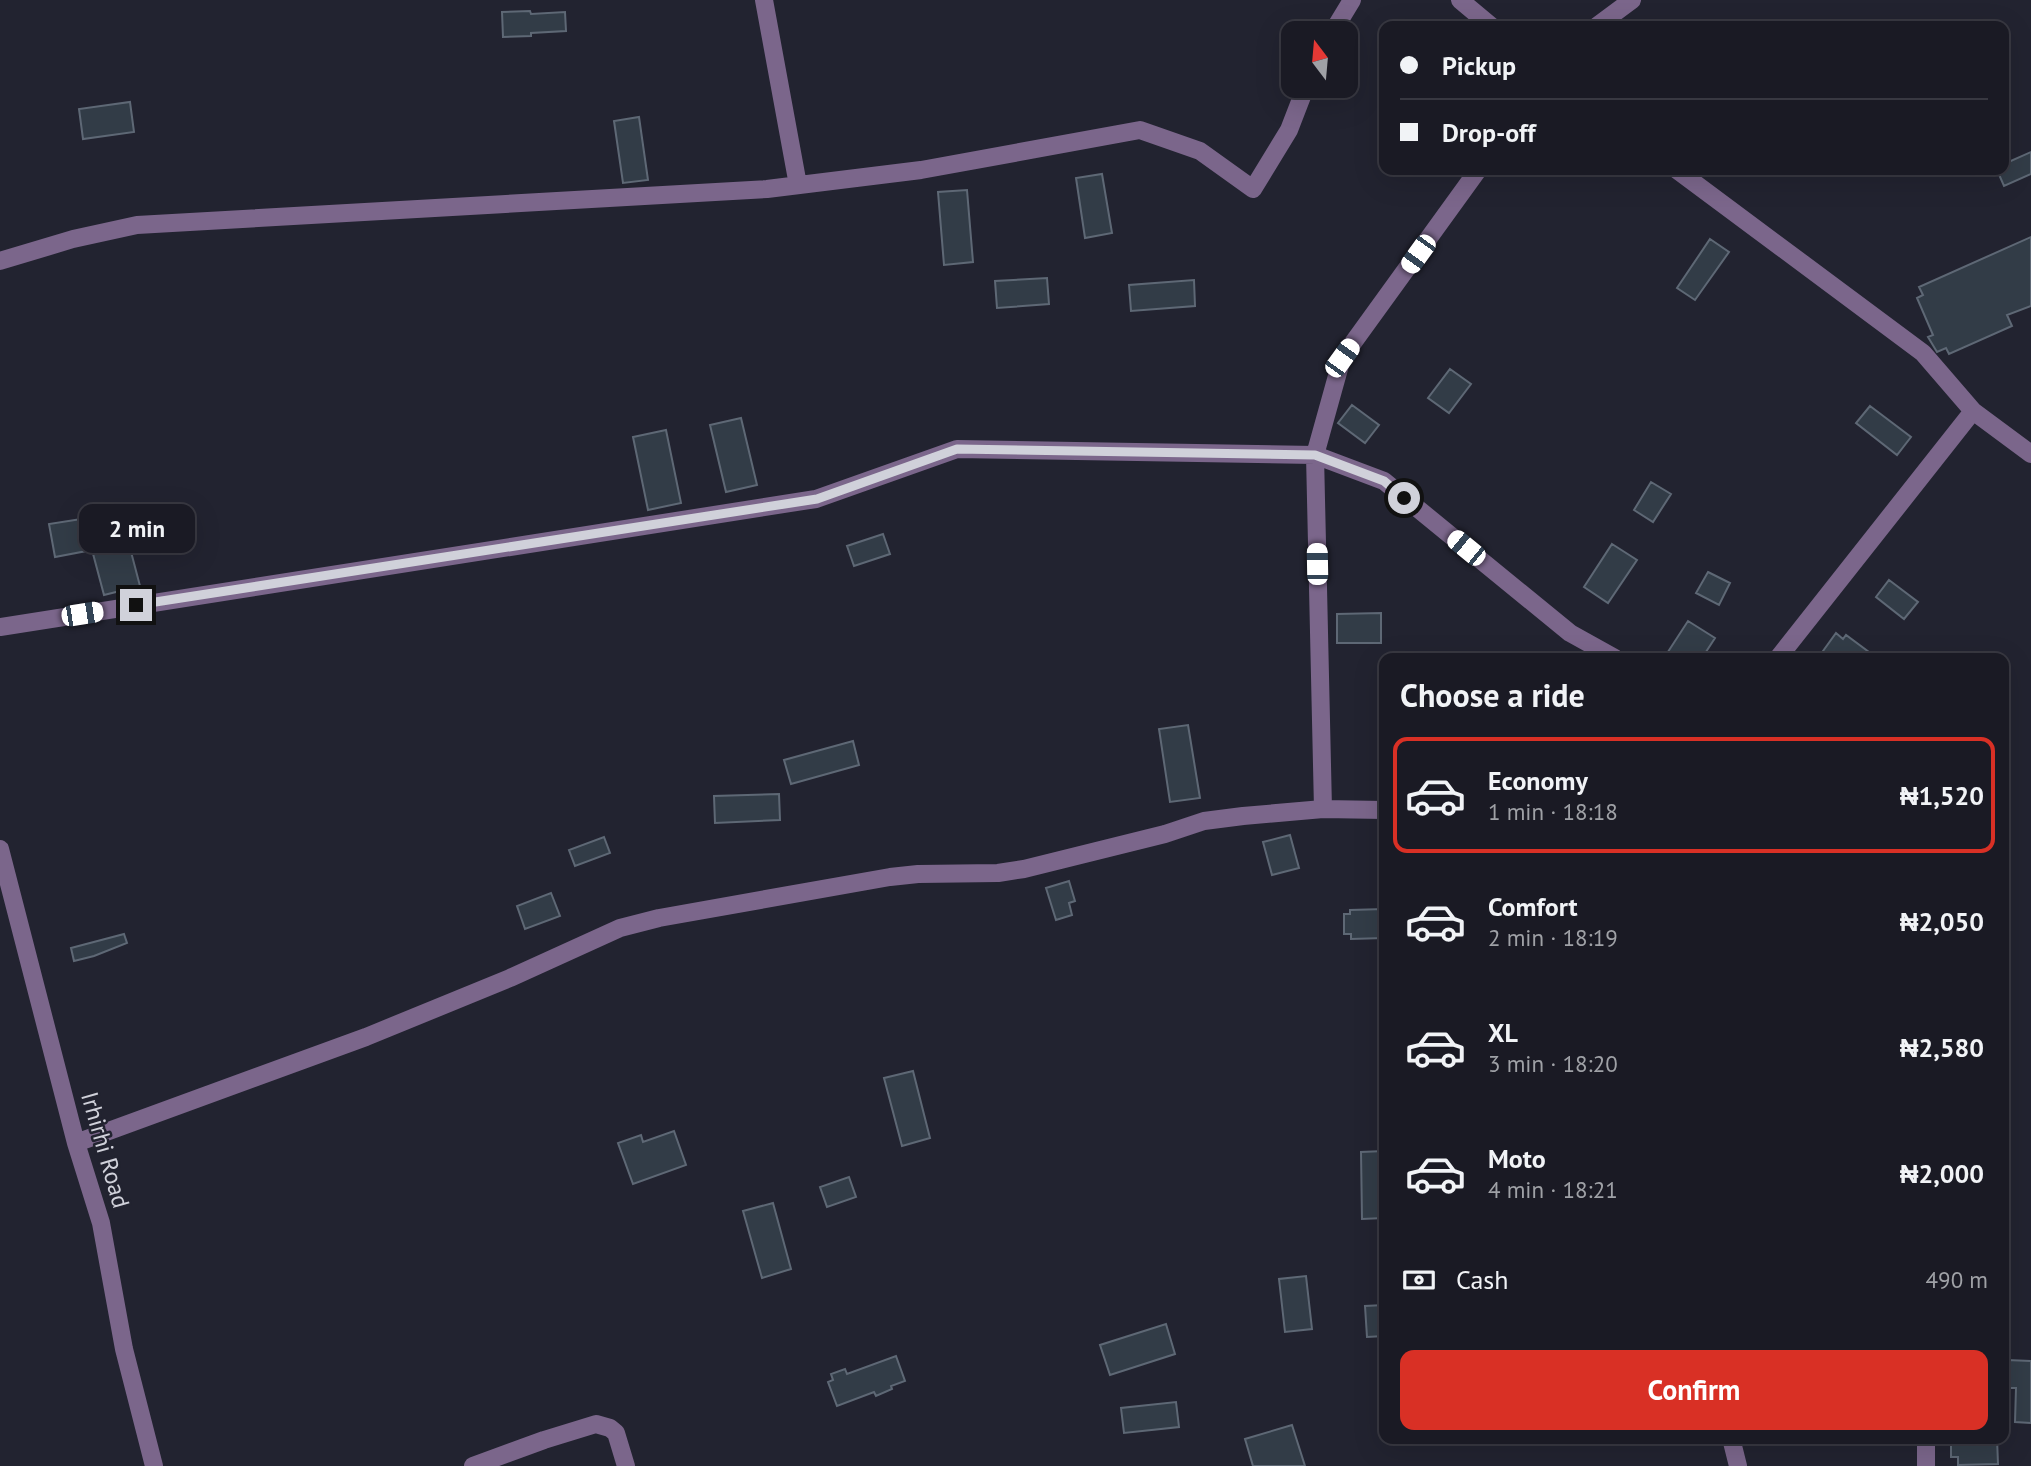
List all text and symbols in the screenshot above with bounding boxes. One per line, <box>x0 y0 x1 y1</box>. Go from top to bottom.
north arrow <box>1281 21 1358 98</box>
map controls <box>1281 21 1358 98</box>
text: Pickup <box>1442 49 1516 82</box>
text: Drop-off <box>1442 116 1536 149</box>
car <box>1398 231 1439 277</box>
car <box>1322 335 1363 381</box>
route start <box>1388 482 1420 514</box>
callout: 2 min <box>78 504 194 552</box>
text: 2 min <box>109 514 165 543</box>
car <box>1444 527 1489 569</box>
car <box>1307 543 1328 585</box>
route end <box>120 589 152 621</box>
car <box>60 600 105 628</box>
text: Choose a ride <box>1400 674 1585 716</box>
icon: car <box>1404 764 1467 827</box>
text: Economy <box>1488 764 1588 797</box>
text: ₦1,520 <box>1900 779 1984 812</box>
text: 1 min · 18:18 <box>1488 797 1618 826</box>
icon: car <box>1404 890 1467 953</box>
text: Comfort <box>1488 890 1578 923</box>
text: ₦2,050 <box>1900 905 1984 938</box>
text: 2 min · 18:19 <box>1488 923 1618 952</box>
icon: car <box>1404 1016 1467 1079</box>
text: XL <box>1488 1016 1518 1049</box>
text: ₦2,580 <box>1900 1031 1984 1064</box>
text: 3 min · 18:20 <box>1488 1049 1618 1078</box>
street label: Irhirhi Road <box>74 1088 137 1212</box>
icon: car <box>1404 1142 1467 1205</box>
text: Moto <box>1488 1142 1546 1175</box>
text: ₦2,000 <box>1900 1157 1984 1190</box>
text: 4 min · 18:21 <box>1488 1175 1618 1204</box>
icon: cash <box>1400 1261 1438 1299</box>
text: Cash <box>1456 1263 1508 1296</box>
text: 490 m <box>1926 1265 1988 1294</box>
button: Confirm <box>1400 1350 1988 1430</box>

